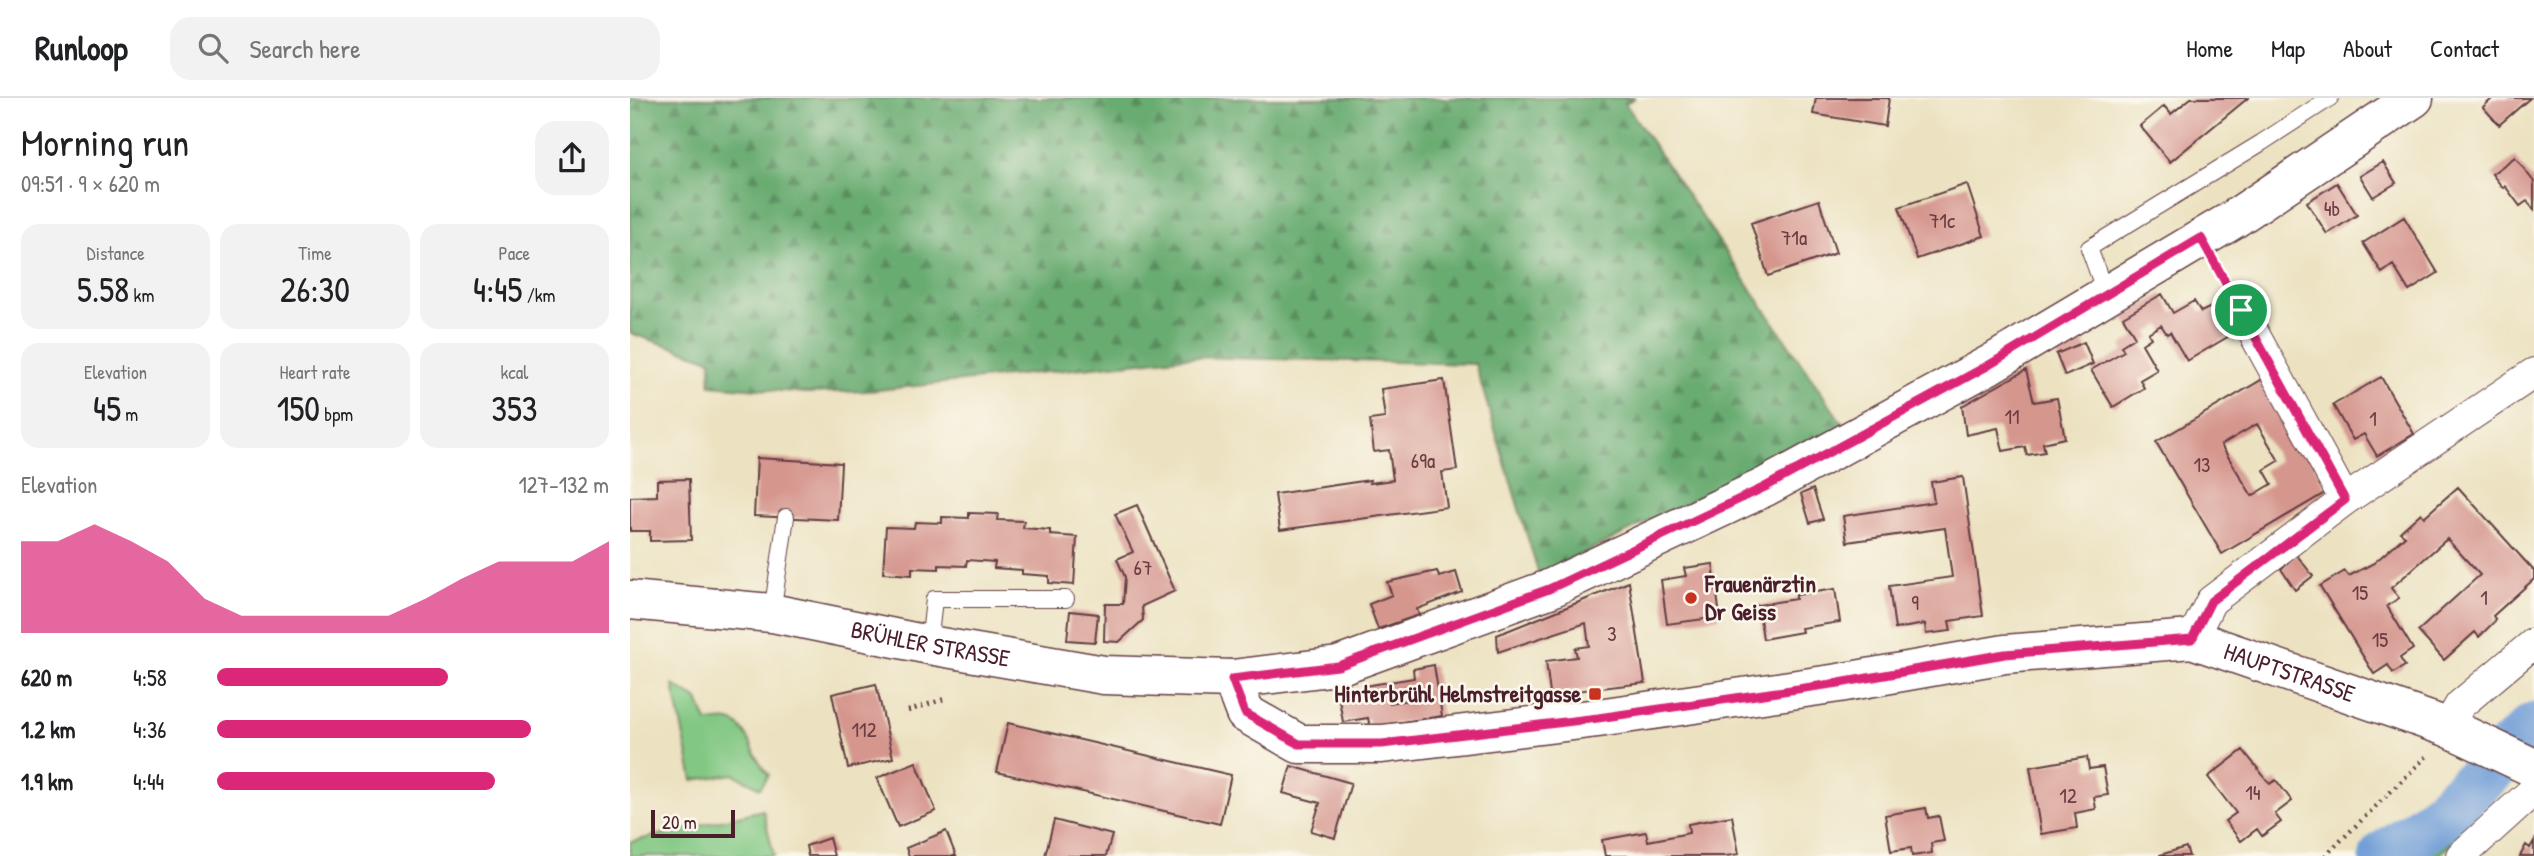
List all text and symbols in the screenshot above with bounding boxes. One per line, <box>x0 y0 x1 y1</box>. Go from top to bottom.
search box <box>170 17 660 80</box>
text: Runloop <box>35 26 128 70</box>
icon: search <box>194 29 232 67</box>
text: Search here <box>250 31 361 66</box>
text: Home <box>2186 32 2233 64</box>
text: Map <box>2271 32 2305 64</box>
text: About <box>2343 32 2392 64</box>
text: Contact <box>2430 32 2499 64</box>
text: Morning run <box>21 116 189 168</box>
button: share <box>535 121 609 195</box>
text: 09:51 · 9 × 620 m <box>21 168 160 199</box>
house number: 4b <box>2324 194 2340 223</box>
house number: 71c <box>1929 206 1956 235</box>
house number: 71a <box>1781 223 1807 252</box>
text: Distance <box>87 240 145 266</box>
text: Time <box>298 240 332 266</box>
text: Pace <box>499 240 530 266</box>
text: 5.58 <box>77 266 129 313</box>
text: 26:30 <box>280 266 350 313</box>
text: 4:45 <box>473 266 522 313</box>
pin <box>2211 280 2271 340</box>
text: km <box>129 282 154 308</box>
text: /km <box>522 282 556 308</box>
icon: arrive <box>2222 291 2260 329</box>
text: Elevation <box>84 359 147 385</box>
text: Heart rate <box>280 359 350 385</box>
text: kcal <box>500 359 528 385</box>
text: 45 <box>93 385 121 432</box>
text: 150 <box>277 385 320 432</box>
text: 353 <box>491 385 537 432</box>
text: m <box>121 401 138 427</box>
text: bpm <box>320 401 353 427</box>
house number: 11 <box>2004 402 2020 431</box>
house number: 1 <box>2369 404 2377 433</box>
house number: 69a <box>1411 446 1435 475</box>
house number: 13 <box>2193 450 2211 479</box>
text: Elevation <box>21 469 97 500</box>
text: 127–132 m <box>518 469 609 500</box>
house number: 67 <box>1134 553 1152 582</box>
place label: Frauenärztin Dr Geiss <box>1704 567 1816 627</box>
house number: 15 <box>2352 578 2368 607</box>
house number: 1 <box>2480 583 2488 612</box>
house number: 9 <box>1911 588 1919 617</box>
marker: Frauenärztin Dr Geiss <box>1683 590 1699 606</box>
street label: BRÜHLER STRASSE <box>848 612 1013 674</box>
house number: 3 <box>1607 619 1617 648</box>
house number: 15 <box>2372 625 2388 654</box>
street label: HAUPTSTRASSE <box>2220 634 2360 709</box>
text: 620 m <box>21 662 72 693</box>
text: 4:58 <box>133 662 167 693</box>
place label: Hinterbrühl Helmstreitgasse <box>1334 677 1581 710</box>
marker: Hinterbrühl Helmstreitgasse <box>1587 686 1603 702</box>
text: 1.2 km <box>21 714 76 745</box>
text: 4:36 <box>133 714 166 745</box>
house number: 112 <box>851 715 877 744</box>
text: 1.9 km <box>21 766 73 797</box>
text: 4:44 <box>133 766 164 797</box>
house number: 14 <box>2245 778 2261 807</box>
house number: 12 <box>2059 781 2077 810</box>
scale bar <box>651 807 735 839</box>
text: 20 m <box>662 809 697 835</box>

